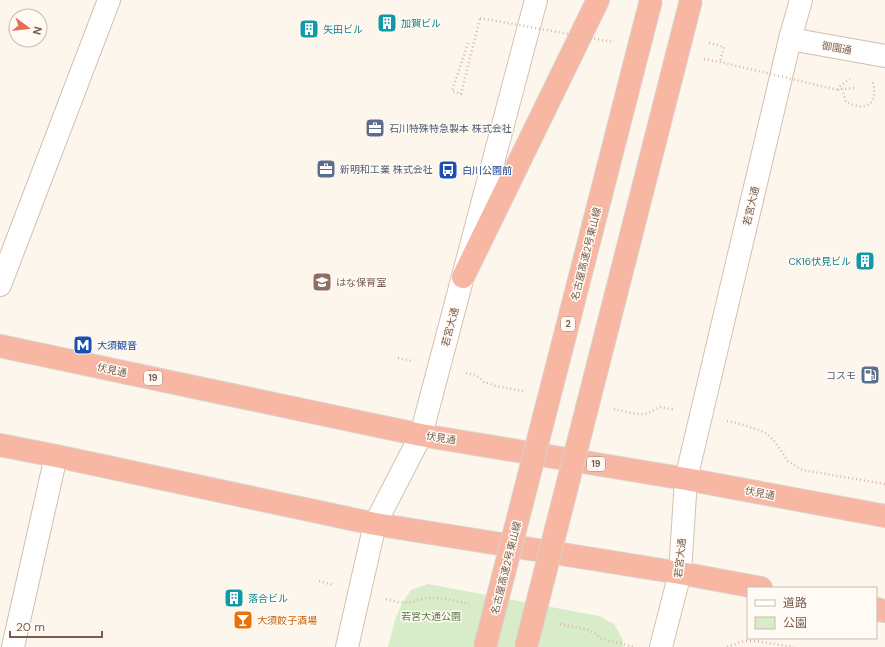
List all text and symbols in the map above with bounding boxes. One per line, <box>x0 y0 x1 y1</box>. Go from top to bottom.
north arrow <box>8 8 48 48</box>
building icon: 加賀ビル <box>376 12 398 34</box>
place label: 加賀ビル <box>401 17 441 30</box>
building icon: 矢田ビル <box>298 18 320 40</box>
place label: 矢田ビル <box>323 23 363 36</box>
text: N <box>30 25 45 36</box>
street label: 御園通 <box>821 39 853 57</box>
office icon: 石川特殊特急製本 株式会社 <box>364 117 386 139</box>
place label: 石川特殊特急製本 株式会社 <box>389 122 512 135</box>
office icon: 新明和工業 株式会社 <box>315 158 337 180</box>
bus stop icon: 白川公園前 <box>437 159 459 181</box>
place label: 新明和工業 株式会社 <box>340 163 433 176</box>
place label: 白川公園前 <box>462 164 512 177</box>
street label: 若宮大通 <box>740 185 762 227</box>
street label: 名古屋高速2号東山線 <box>568 206 604 302</box>
building icon: CK16伏見ビル <box>854 250 876 272</box>
place label: CK16伏見ビル <box>789 255 851 268</box>
school or university icon: はな保育室 <box>311 271 333 293</box>
place label: はな保育室 <box>336 276 386 289</box>
street label: 若宮大通 <box>439 306 461 348</box>
road number: 2 <box>561 317 575 331</box>
metro station icon: 大須観音 <box>72 334 94 356</box>
place label: 大須観音 <box>97 339 137 352</box>
street label: 伏見通 <box>96 361 128 379</box>
fuel station icon: コスモ <box>859 364 881 386</box>
place label: コスモ <box>826 369 856 382</box>
road number: 19 <box>144 371 162 385</box>
street label: 伏見通 <box>425 429 457 447</box>
road number: 19 <box>587 457 605 471</box>
street label: 伏見通 <box>744 484 776 502</box>
street label: 名古屋高速2号東山線 <box>488 520 524 616</box>
street label: 若宮大通 <box>671 537 689 579</box>
building icon: 落合ビル <box>223 587 245 609</box>
legend <box>747 587 877 639</box>
place label: 落合ビル <box>248 592 288 605</box>
text: 道路 <box>783 595 807 611</box>
bar icon: 大須餃子酒場 <box>232 609 254 631</box>
park label: 若宮大通公園 <box>401 610 461 623</box>
scale bar <box>10 613 102 639</box>
place label: 大須餃子酒場 <box>257 614 317 627</box>
text: 公園 <box>783 615 807 631</box>
text: 20 m <box>16 619 45 635</box>

